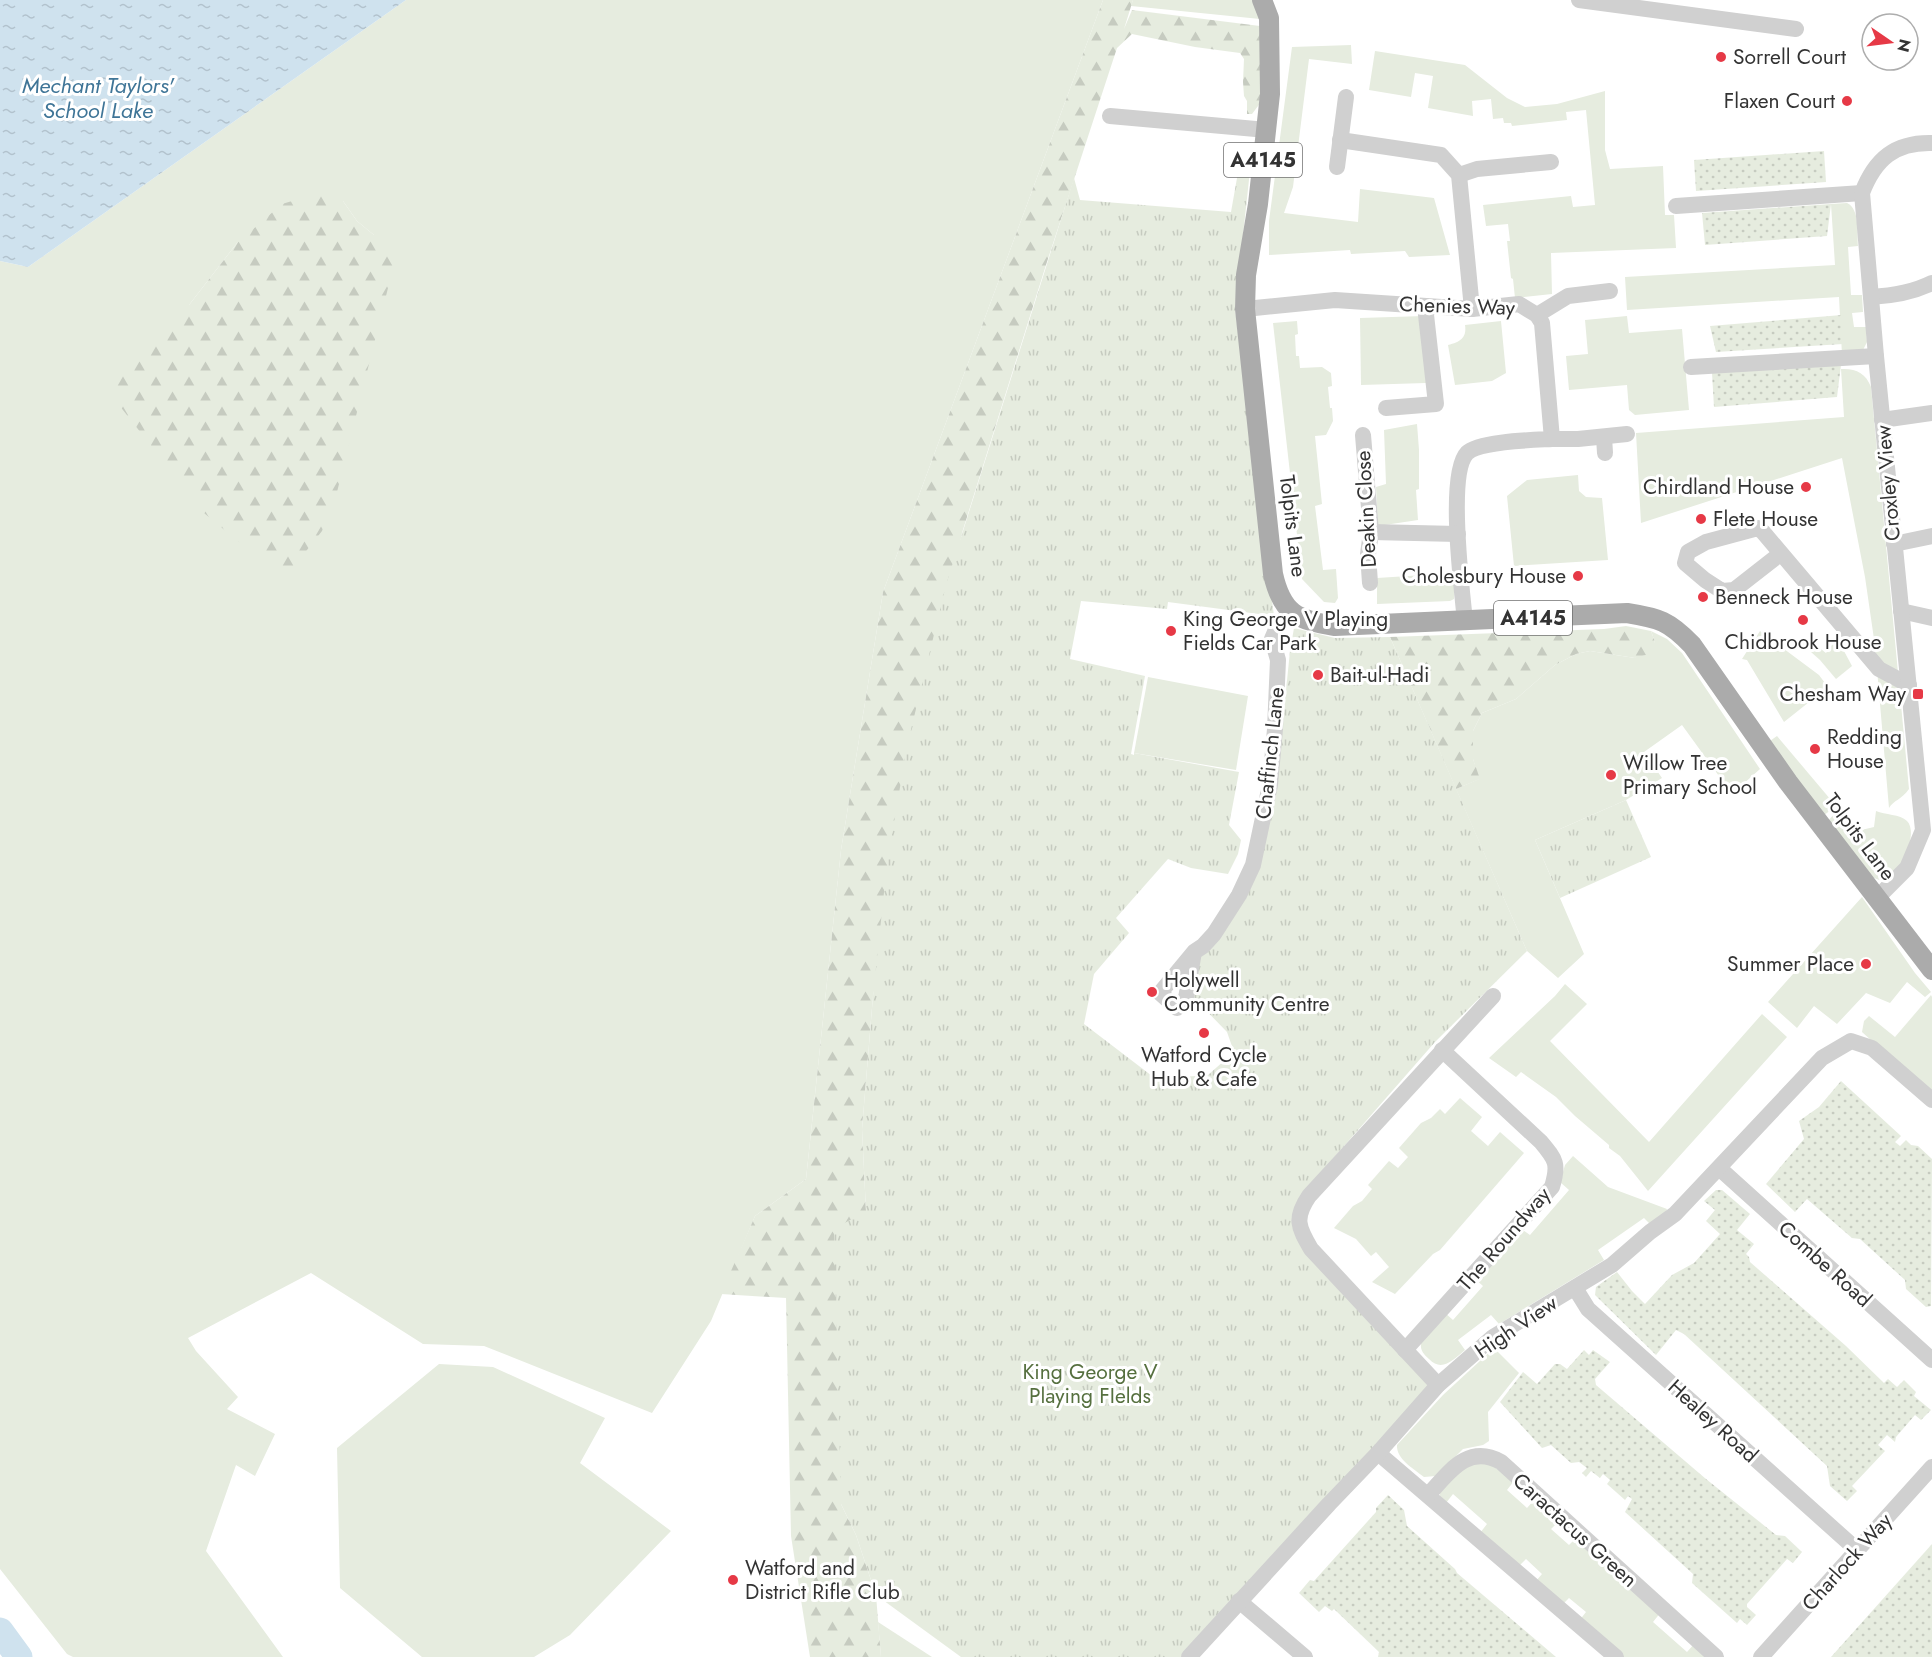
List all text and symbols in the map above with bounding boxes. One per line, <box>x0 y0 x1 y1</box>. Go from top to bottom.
north arrow <box>1860 12 1920 72</box>
text: N <box>1891 37 1917 54</box>
place label: Sorrell Court <box>1733 42 1846 72</box>
marker: Sorrell Court <box>1714 50 1728 64</box>
water label: Mechant Taylors' School Lake <box>22 69 175 126</box>
place label: Flaxen Court <box>1724 86 1835 116</box>
marker: Flaxen Court <box>1840 94 1854 108</box>
road number: A4145 <box>1224 143 1302 177</box>
street label: Chenies Way <box>1398 289 1516 323</box>
street label: Croxley View <box>1868 423 1908 542</box>
street label: Deakin Close <box>1348 450 1384 568</box>
place label: Chirdland House <box>1643 472 1794 502</box>
street label: Tolpits Lane <box>1272 473 1314 579</box>
marker: Chirdland House <box>1799 480 1813 494</box>
place label: Flete House <box>1713 504 1818 534</box>
marker: Flete House <box>1694 512 1708 526</box>
place label: Cholesbury House <box>1402 561 1566 591</box>
marker: Cholesbury House <box>1571 569 1585 583</box>
place label: Benneck House <box>1715 582 1853 612</box>
marker: Benneck House <box>1696 590 1710 604</box>
road number: A4145 <box>1494 601 1572 635</box>
place label: King George V Playing Fields Car Park <box>1183 604 1388 658</box>
marker: Chidbrook House <box>1796 613 1810 627</box>
marker: King George V Playing Fields Car Park <box>1164 624 1178 638</box>
place label: Chidbrook House <box>1725 627 1882 657</box>
place label: Bait-ul-Hadi <box>1330 660 1430 690</box>
marker: Bait-ul-Hadi <box>1311 668 1325 682</box>
place label: Chesham Way <box>1780 679 1907 709</box>
street label: Chaffinch Lane <box>1248 685 1292 821</box>
marker: Chesham Way <box>1911 687 1925 701</box>
place label: Redding House <box>1827 722 1902 776</box>
marker: Redding House <box>1808 742 1822 756</box>
place label: Willow Tree Primary School <box>1623 748 1757 802</box>
marker: Willow Tree Primary School <box>1604 768 1618 782</box>
street label: Tolpits Lane <box>1817 787 1903 887</box>
place label: Summer Place <box>1727 949 1854 979</box>
marker: Summer Place <box>1859 957 1873 971</box>
place label: Holywell Community Centre <box>1164 965 1330 1019</box>
marker: Holywell Community Centre <box>1145 985 1159 999</box>
marker: Watford Cycle Hub & Cafe <box>1197 1026 1211 1040</box>
place label: Watford Cycle Hub & Cafe <box>1141 1040 1267 1094</box>
street label: The Roundway <box>1450 1180 1558 1297</box>
street label: Combe Road <box>1772 1214 1878 1314</box>
street label: High View <box>1469 1288 1564 1366</box>
park label: King George V Playing FIelds <box>1022 1357 1158 1411</box>
street label: Healey Road <box>1661 1372 1765 1470</box>
street label: Caractacus Green <box>1506 1466 1644 1594</box>
street label: Charlock Way <box>1795 1506 1900 1618</box>
place label: Watford and District Rifle Club <box>745 1553 900 1607</box>
marker: Watford and District Rifle Club <box>726 1573 740 1587</box>

